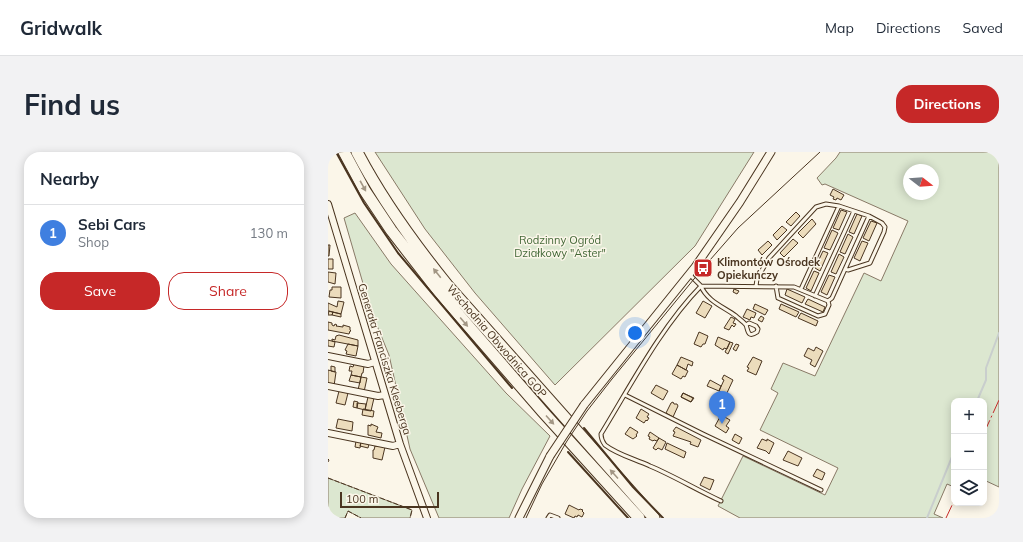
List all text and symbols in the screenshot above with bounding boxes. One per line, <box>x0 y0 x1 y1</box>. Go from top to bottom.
text: Gridwalk <box>20 16 102 40</box>
text: Map <box>825 19 854 37</box>
text: Directions <box>876 19 941 37</box>
text: Saved <box>963 19 1003 37</box>
button: Directions <box>896 85 999 123</box>
text: Find us <box>24 87 120 122</box>
north arrow <box>903 164 939 200</box>
text: Nearby <box>40 168 99 189</box>
one-way arrow <box>359 180 366 192</box>
text: Sebi Cars <box>78 215 146 234</box>
text: 1 <box>49 225 57 241</box>
text: 130 m <box>250 225 288 241</box>
park label: Rodzinny Ogród Działkowy "Aster" <box>514 233 606 260</box>
text: Shop <box>78 234 109 250</box>
place label: Klimontów Ośrodek Opiekuńczy <box>717 255 821 282</box>
bus stop icon: Klimontów Ośrodek Opiekuńczy <box>692 257 714 279</box>
one-way arrow <box>433 268 442 279</box>
button: Save <box>40 272 160 310</box>
button: Share <box>168 272 288 310</box>
street label: Generała Franciszka Kleeberga <box>355 282 415 436</box>
street label: Wschodnia Obwodnica GOP <box>444 282 550 400</box>
one-way arrow <box>459 317 468 327</box>
your location <box>625 323 645 343</box>
pin: 1 <box>709 391 735 424</box>
map controls <box>951 398 987 506</box>
button: + <box>951 398 987 434</box>
one-way arrow <box>545 414 554 425</box>
button: − <box>951 434 987 470</box>
one-way arrow <box>610 469 619 480</box>
button: layers <box>951 470 987 506</box>
scale bar <box>340 490 439 509</box>
text: 100 m <box>346 492 378 506</box>

